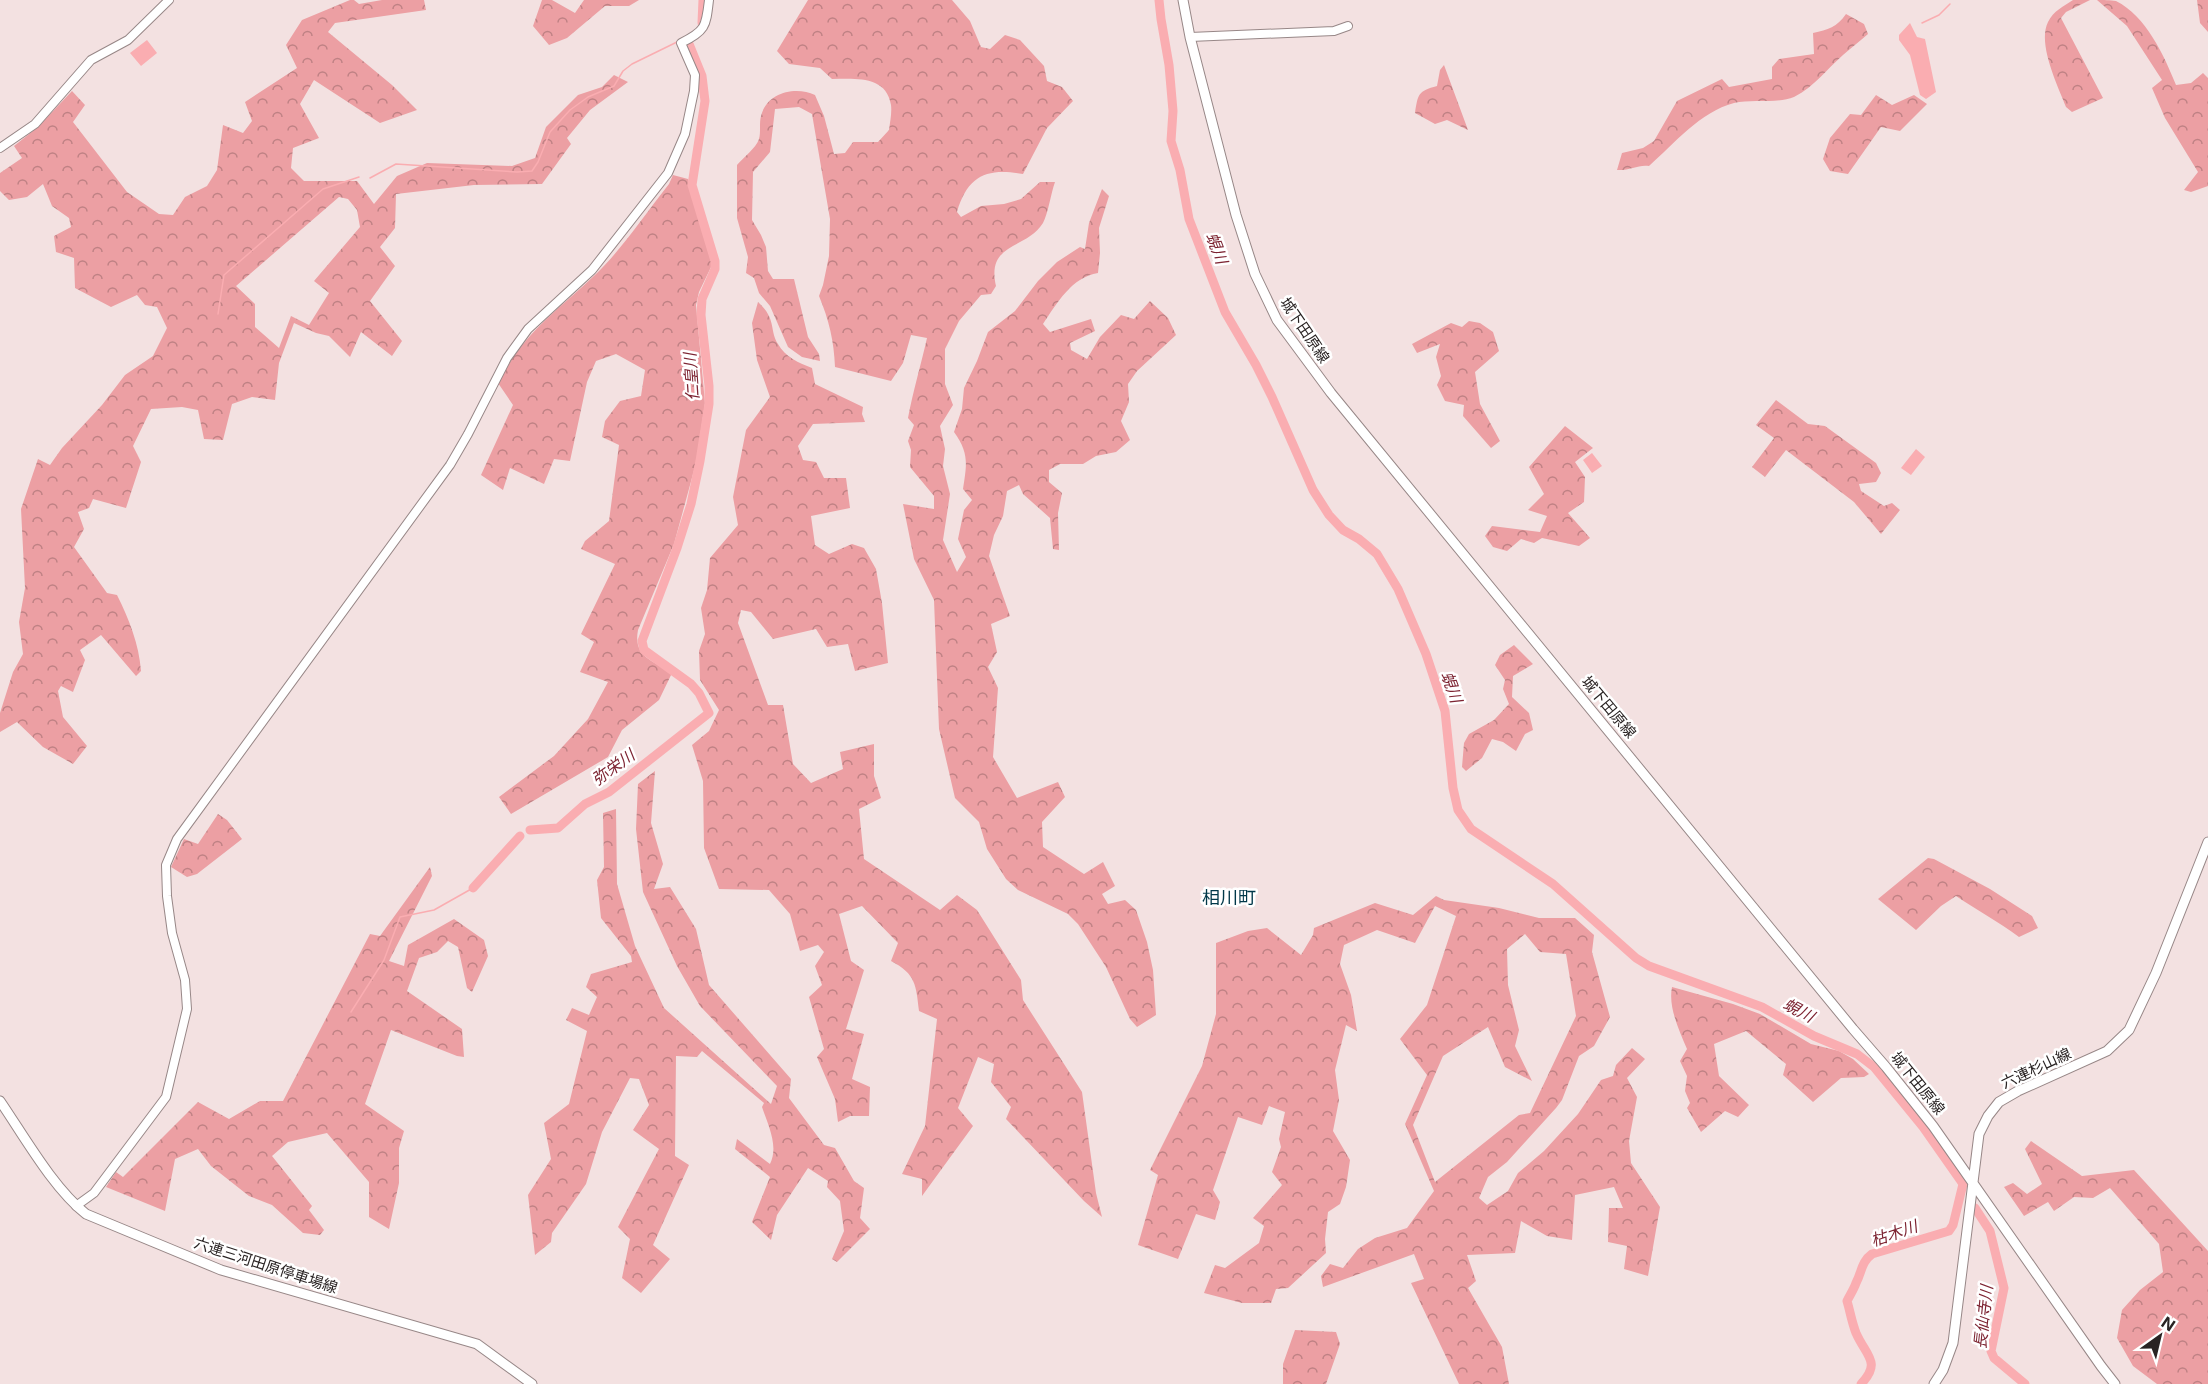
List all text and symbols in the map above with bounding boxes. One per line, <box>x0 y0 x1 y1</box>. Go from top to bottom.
water label: 蜆川 <box>1202 229 1233 268</box>
street label: 城下田原線 <box>1276 294 1334 366</box>
water label: 仁皇川 <box>679 350 703 402</box>
water label: 蜆川 <box>1437 669 1468 707</box>
street label: 城下田原線 <box>1578 672 1640 742</box>
water label: 弥栄川 <box>588 744 640 789</box>
district label: 相川町 <box>1202 887 1256 908</box>
water label: 蜆川 <box>1780 994 1820 1027</box>
street label: 六連杉山線 <box>1998 1044 2074 1092</box>
street label: 城下田原線 <box>1887 1048 1949 1118</box>
water label: 枯木川 <box>1868 1215 1922 1250</box>
street label: 六連三河田原停車場線 <box>192 1233 340 1297</box>
water label: 長仙寺川 <box>1970 1282 1996 1350</box>
north arrow <box>2130 1306 2190 1366</box>
text: N <box>2158 1312 2179 1335</box>

